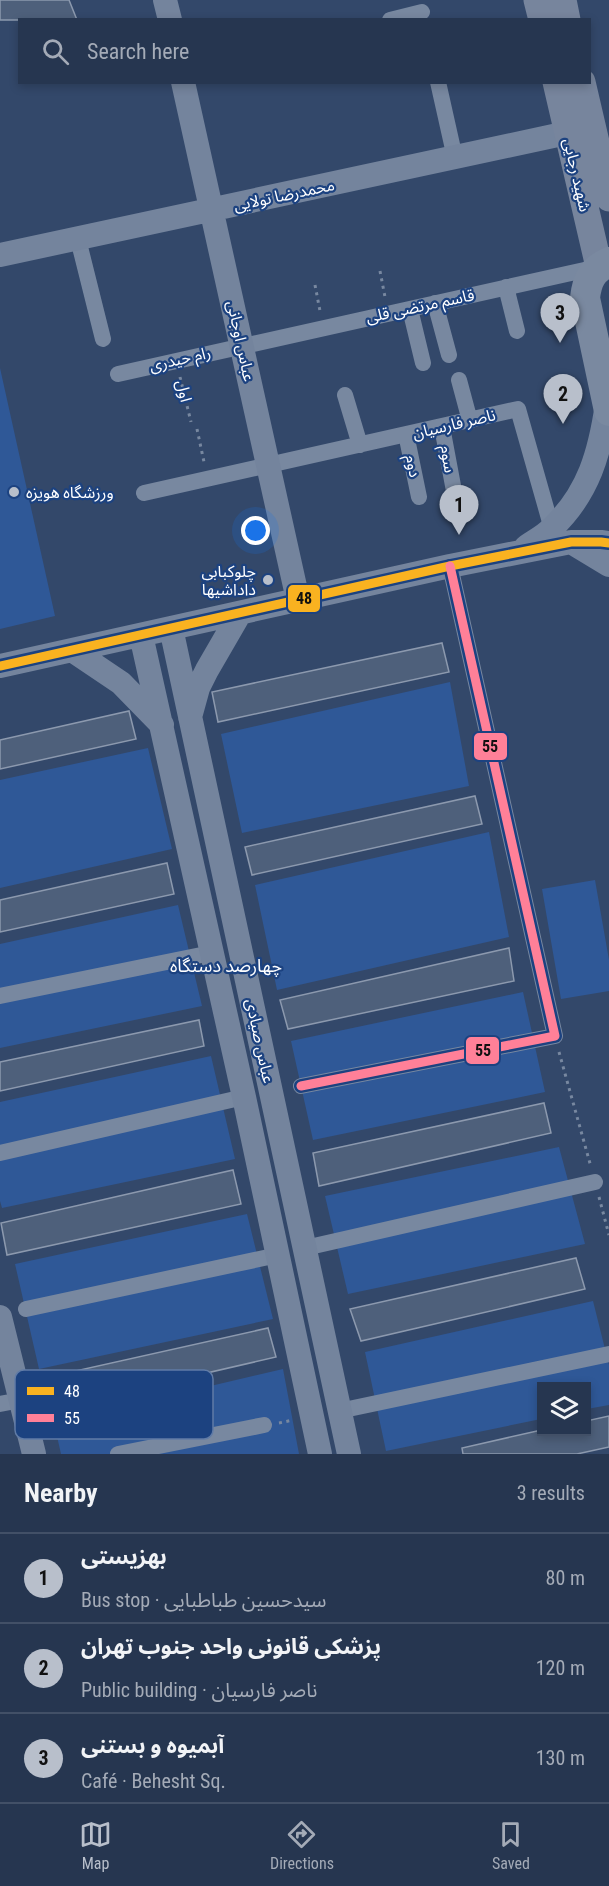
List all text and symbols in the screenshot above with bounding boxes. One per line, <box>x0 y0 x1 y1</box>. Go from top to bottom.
search box <box>18 18 591 84</box>
icon: search <box>39 35 72 68</box>
text: Search here <box>87 39 189 64</box>
street label: شهید رجایی <box>559 136 595 214</box>
street label: محمدرضا تولایی <box>232 175 336 215</box>
street label: قاسم مرتضی قلی <box>364 285 477 330</box>
pin: 3 <box>540 294 580 343</box>
street label: عباس اوجانی <box>223 299 259 383</box>
street label: رام حیدری <box>147 343 213 378</box>
pin: 2 <box>544 374 582 424</box>
street label: اول <box>171 378 196 404</box>
street label: ناصر فارسیان <box>411 405 497 443</box>
street label: سوم <box>433 444 460 475</box>
street label: دوم <box>398 453 425 480</box>
place label: ورزشگاه هویزه <box>26 483 114 502</box>
marker: ورزشگاه هویزه <box>7 485 21 499</box>
pin: 1 <box>440 486 478 535</box>
your location <box>241 516 270 545</box>
place label: چلوکبابی داداشیها <box>201 562 256 599</box>
marker: چلوکبابی داداشیها <box>261 573 275 587</box>
line badge: 48 <box>287 584 321 613</box>
text: 48 <box>296 589 312 608</box>
line badge: 55 <box>473 732 508 761</box>
text: 55 <box>482 737 498 756</box>
district label: چهارصد دستگاه <box>170 955 282 977</box>
street label: عباس صیادی <box>242 997 278 1085</box>
line badge: 55 <box>465 1036 500 1065</box>
text: 55 <box>475 1041 491 1060</box>
legend <box>15 1370 213 1439</box>
text: 48 <box>64 1382 80 1401</box>
map controls <box>537 1382 591 1436</box>
button: layers <box>537 1382 591 1436</box>
text: 55 <box>64 1409 80 1428</box>
text: Nearby <box>24 1478 98 1508</box>
text: 3 results <box>517 1481 585 1505</box>
text: بهزیستی <box>81 1544 167 1569</box>
text: 1 <box>38 1566 49 1590</box>
text: 80 m <box>546 1566 585 1590</box>
text: Bus stop · سیدحسین طباطبایی <box>81 1588 326 1612</box>
text: پزشکی قانونی واحد جنوب تهران <box>81 1634 381 1659</box>
text: 2 <box>38 1656 49 1680</box>
text: 120 m <box>536 1656 585 1680</box>
text: Public building · ناصر فارسیان <box>81 1678 317 1702</box>
text: آبمیوه و بستنی <box>81 1733 224 1758</box>
text: 3 <box>38 1746 49 1770</box>
text: 130 m <box>536 1746 585 1770</box>
text: Café · Behesht Sq. <box>81 1769 226 1793</box>
tab: Map <box>79 1818 112 1873</box>
tab: Directions <box>270 1818 334 1873</box>
tab: Saved <box>492 1818 530 1873</box>

